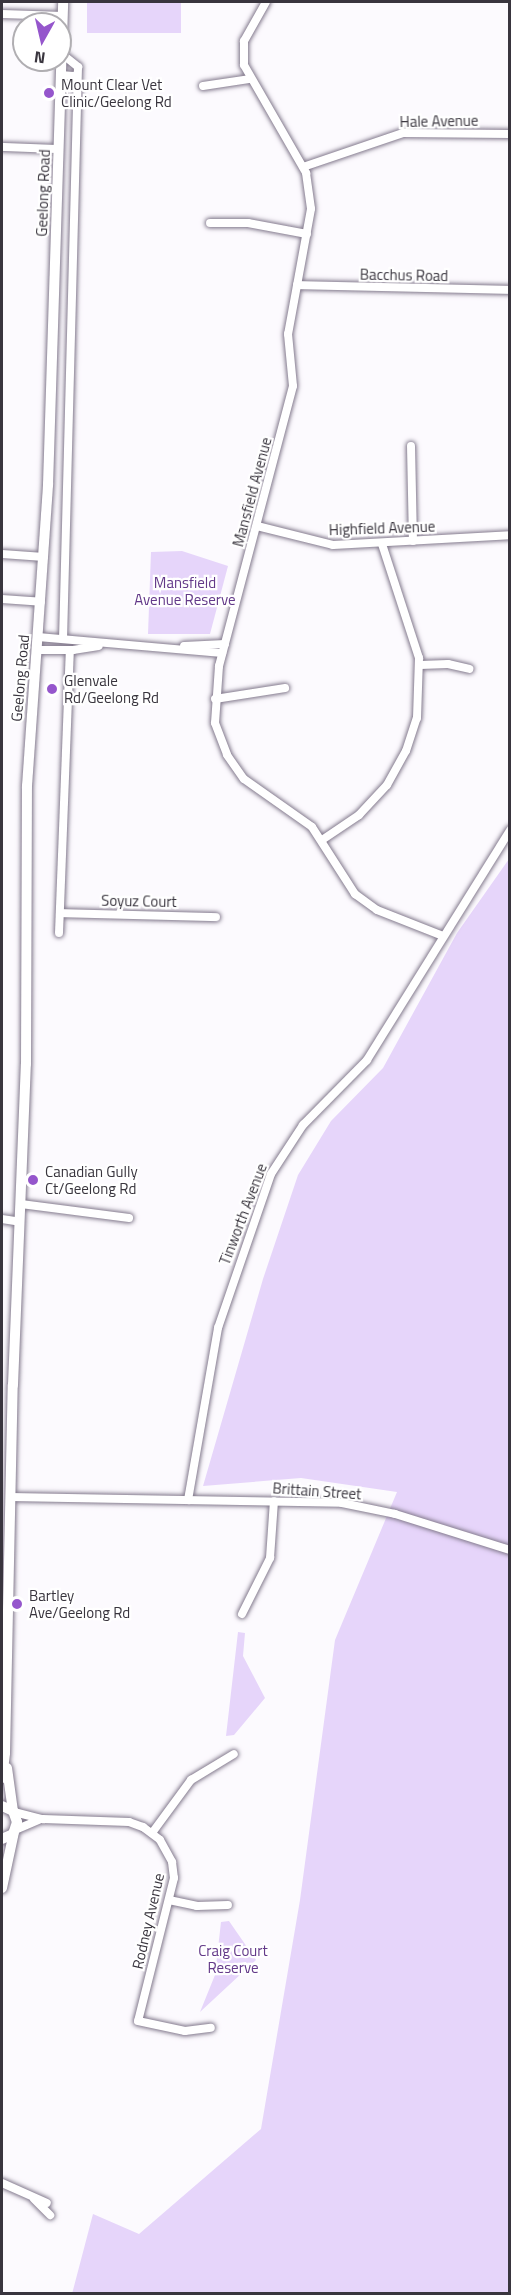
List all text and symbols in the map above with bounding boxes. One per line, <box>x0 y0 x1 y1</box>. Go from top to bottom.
north arrow <box>12 12 72 72</box>
text: N <box>33 45 47 70</box>
place label: Mount Clear Vet Clinic/Geelong Rd <box>61 75 172 110</box>
marker: Mount Clear Vet Clinic/Geelong Rd <box>42 86 56 100</box>
street label: Hale Avenue <box>399 111 479 131</box>
street label: Geelong Road <box>32 149 54 237</box>
street label: Bacchus Road <box>360 265 448 285</box>
street label: Mansfield Avenue <box>229 435 275 549</box>
street label: Highfield Avenue <box>328 517 436 539</box>
park label: Mansfield Avenue Reserve <box>134 573 236 608</box>
street label: Geelong Road <box>7 634 33 722</box>
place label: Glenvale Rd/Geelong Rd <box>64 671 159 706</box>
marker: Glenvale Rd/Geelong Rd <box>45 682 59 696</box>
street label: Soyuz Court <box>101 891 177 911</box>
street label: Tinworth Avenue <box>215 1161 271 1267</box>
place label: Canadian Gully Ct/Geelong Rd <box>45 1162 138 1197</box>
marker: Canadian Gully Ct/Geelong Rd <box>26 1173 40 1187</box>
street label: Brittain Street <box>272 1479 362 1503</box>
place label: Bartley Ave/Geelong Rd <box>29 1586 130 1621</box>
marker: Bartley Ave/Geelong Rd <box>10 1597 24 1611</box>
street label: Rodney Avenue <box>128 1871 168 1971</box>
park label: Craig Court Reserve <box>198 1941 268 1976</box>

